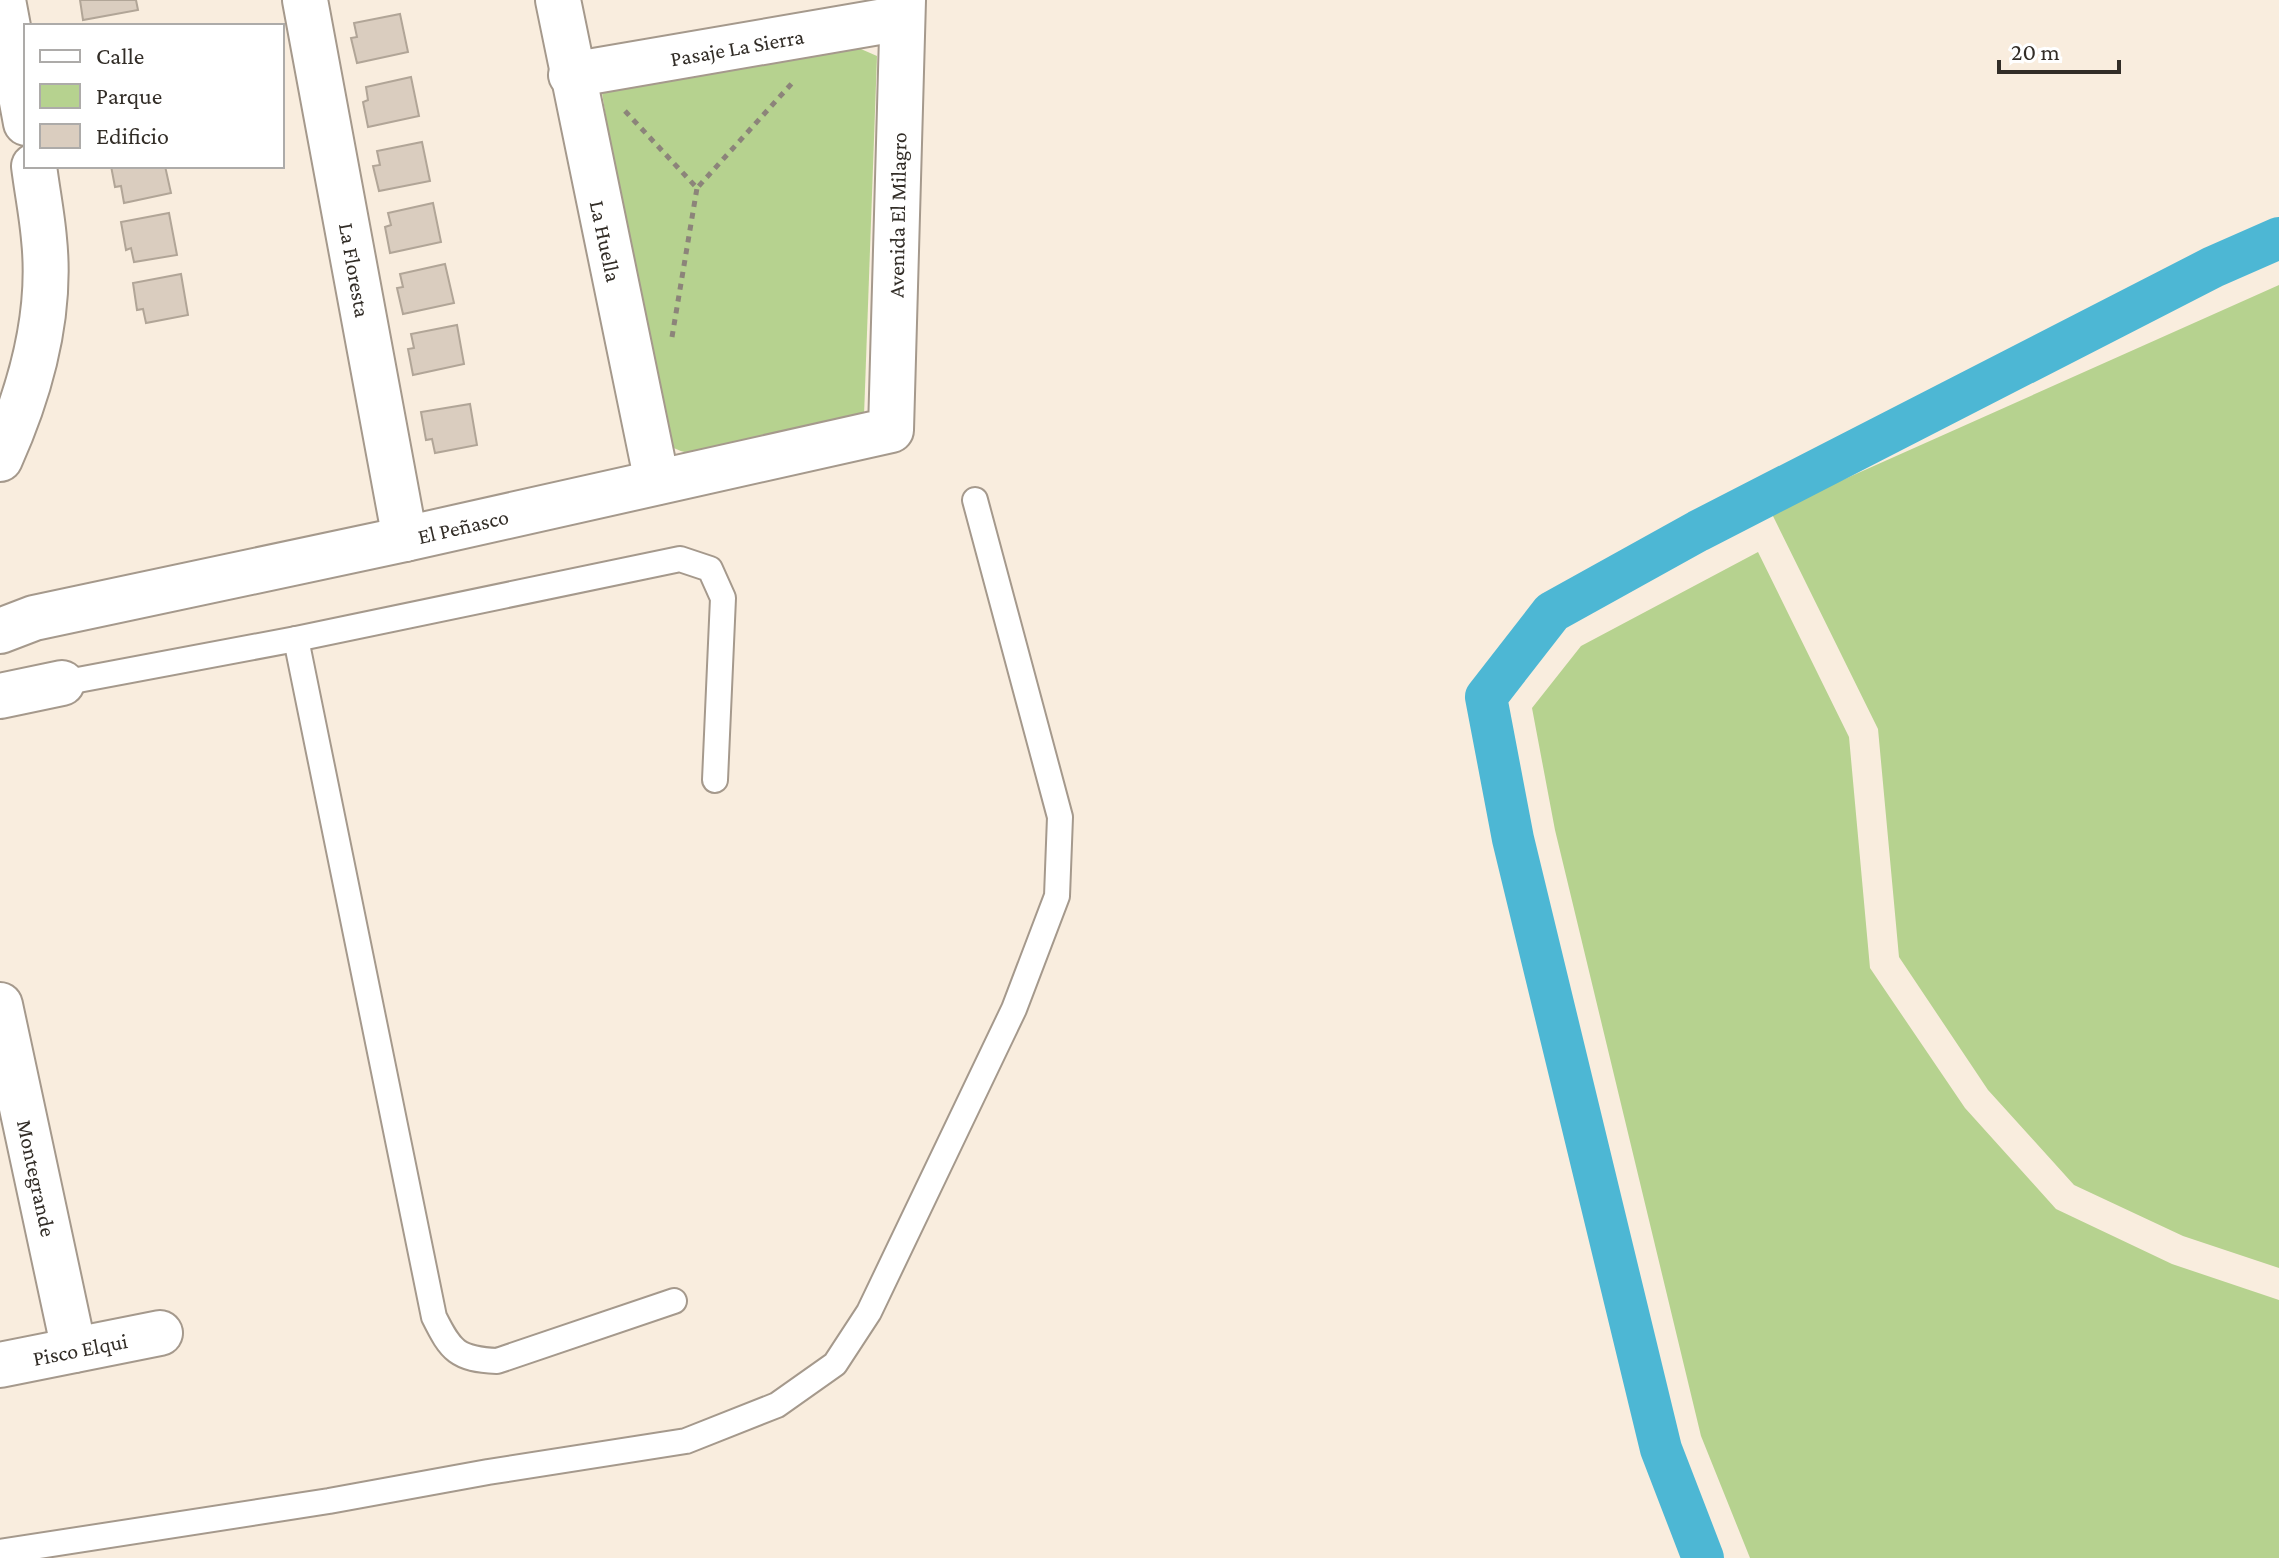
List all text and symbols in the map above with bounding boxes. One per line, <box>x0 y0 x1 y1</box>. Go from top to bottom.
street label: Pasaje La Sierra <box>668 23 806 72</box>
legend <box>24 24 284 168</box>
scale bar <box>1999 24 2119 74</box>
text: 20 m <box>2011 38 2060 65</box>
text: Calle <box>96 42 144 69</box>
text: Parque <box>96 82 162 109</box>
text: Edificio <box>96 122 169 149</box>
street label: Avenida El Milagro <box>884 132 911 298</box>
street label: La Huella <box>585 198 626 284</box>
street label: La Floresta <box>334 221 375 319</box>
street label: El Peñasco <box>415 504 511 549</box>
street label: Montegrande <box>12 1117 61 1239</box>
street label: Pisco Elqui <box>31 1328 130 1371</box>

